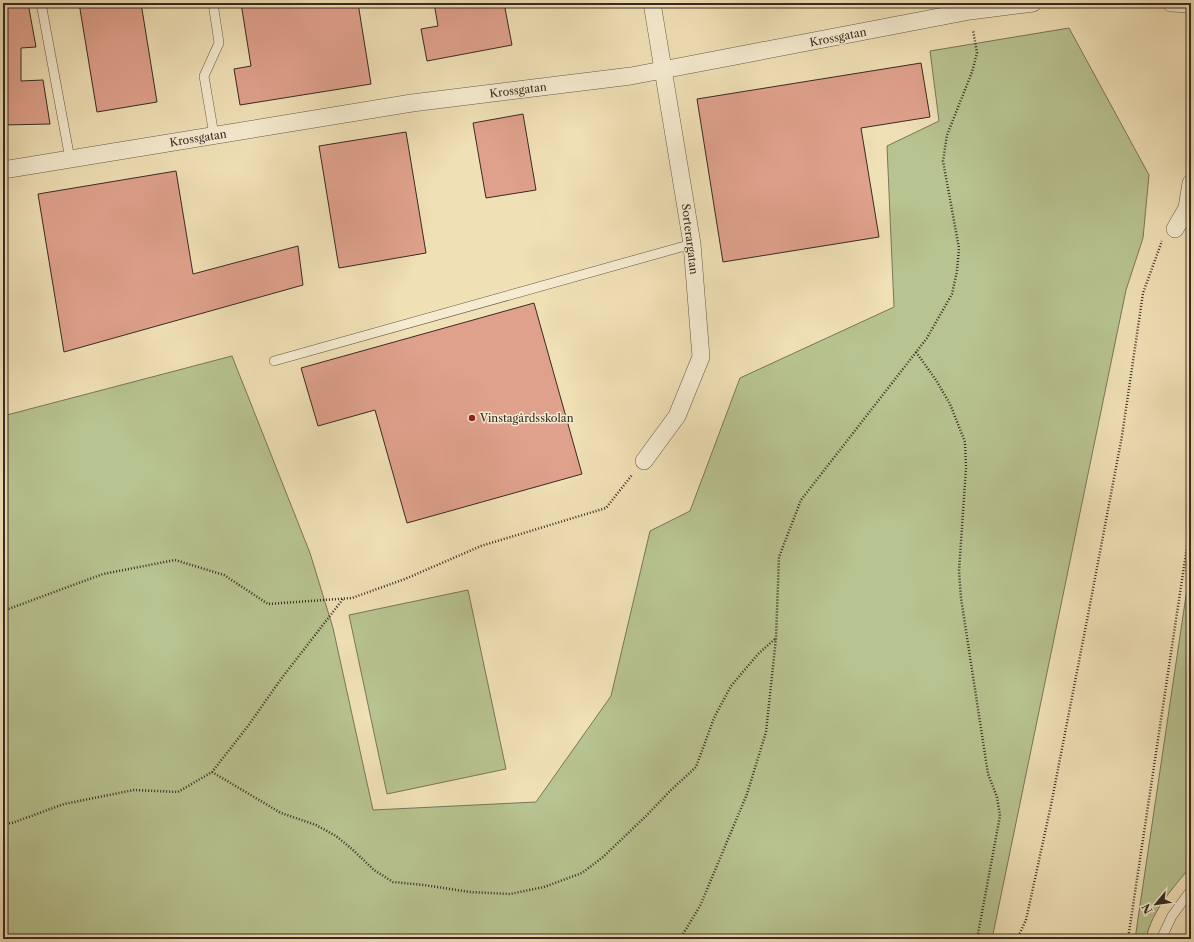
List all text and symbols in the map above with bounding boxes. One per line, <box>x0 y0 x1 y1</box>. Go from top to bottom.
street label: Krossgatan <box>808 25 868 49</box>
street label: Krossgatan <box>489 80 548 100</box>
street label: Krossgatan <box>168 127 228 149</box>
street label: Sorterargatan <box>679 203 701 275</box>
place label: Vinstagårdsskolan <box>479 411 574 425</box>
marker: Vinstagårdsskolan <box>467 413 477 423</box>
north arrow <box>1136 884 1176 924</box>
text: N <box>1139 901 1156 916</box>

